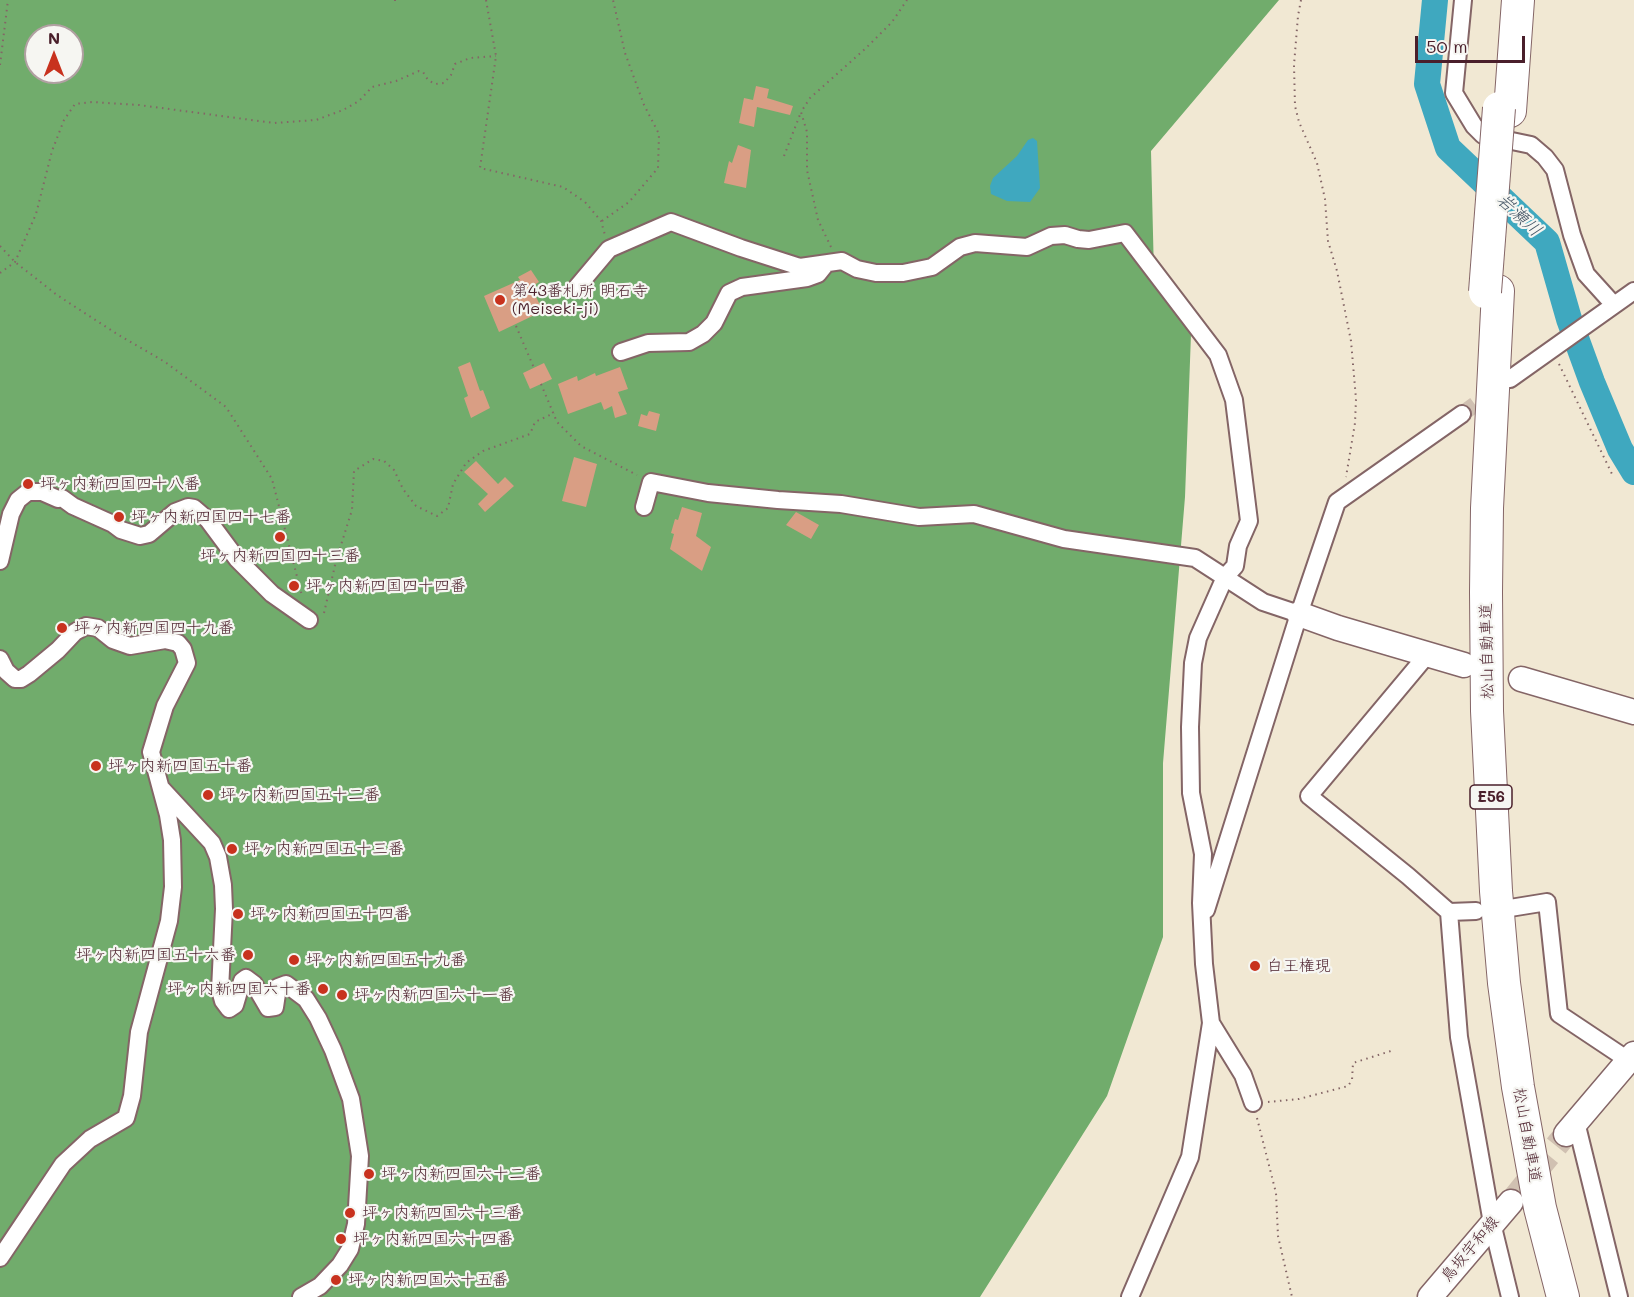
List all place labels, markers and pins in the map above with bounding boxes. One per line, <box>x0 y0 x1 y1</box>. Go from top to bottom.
place label: 第43番札所 明石寺 (Meiseki-ji) <box>512 281 648 319</box>
marker: 第43番札所 明石寺 (Meiseki-ji) <box>493 293 507 307</box>
place label: 坪ヶ内新四国四十八番 <box>40 474 200 494</box>
marker: 坪ヶ内新四国四十八番 <box>21 477 35 491</box>
place label: 坪ヶ内新四国四十七番 <box>131 507 291 527</box>
marker: 坪ヶ内新四国四十七番 <box>112 510 126 524</box>
marker: 坪ヶ内新四国四十三番 <box>273 530 287 544</box>
place label: 坪ヶ内新四国四十三番 <box>200 546 360 566</box>
place label: 坪ヶ内新四国四十四番 <box>306 576 466 596</box>
marker: 坪ヶ内新四国四十四番 <box>287 579 301 593</box>
place label: 坪ヶ内新四国四十九番 <box>74 618 234 638</box>
marker: 坪ヶ内新四国四十九番 <box>55 621 69 635</box>
place label: 坪ヶ内新四国五十番 <box>108 756 252 776</box>
marker: 坪ヶ内新四国五十番 <box>89 759 103 773</box>
place label: 坪ヶ内新四国五十二番 <box>220 785 380 805</box>
marker: 坪ヶ内新四国五十二番 <box>201 788 215 802</box>
place label: 坪ヶ内新四国五十三番 <box>244 839 404 859</box>
marker: 坪ヶ内新四国五十三番 <box>225 842 239 856</box>
place label: 坪ヶ内新四国五十四番 <box>250 904 410 924</box>
marker: 坪ヶ内新四国五十四番 <box>231 907 245 921</box>
place label: 坪ヶ内新四国五十六番 <box>76 945 236 965</box>
marker: 坪ヶ内新四国五十六番 <box>241 948 255 962</box>
place label: 坪ヶ内新四国五十九番 <box>306 950 466 970</box>
marker: 坪ヶ内新四国五十九番 <box>287 953 301 967</box>
place label: 白王権現 <box>1267 956 1331 976</box>
marker: 白王権現 <box>1248 959 1262 973</box>
place label: 坪ヶ内新四国六十番 <box>167 979 311 999</box>
marker: 坪ヶ内新四国六十番 <box>316 982 330 996</box>
place label: 坪ヶ内新四国六十一番 <box>354 985 514 1005</box>
marker: 坪ヶ内新四国六十一番 <box>335 988 349 1002</box>
place label: 坪ヶ内新四国六十二番 <box>381 1164 541 1184</box>
marker: 坪ヶ内新四国六十二番 <box>362 1167 376 1181</box>
place label: 坪ヶ内新四国六十三番 <box>362 1203 522 1223</box>
marker: 坪ヶ内新四国六十三番 <box>343 1206 357 1220</box>
place label: 坪ヶ内新四国六十四番 <box>353 1229 513 1249</box>
marker: 坪ヶ内新四国六十四番 <box>334 1232 348 1246</box>
place label: 坪ヶ内新四国六十五番 <box>348 1270 508 1290</box>
marker: 坪ヶ内新四国六十五番 <box>329 1273 343 1287</box>

